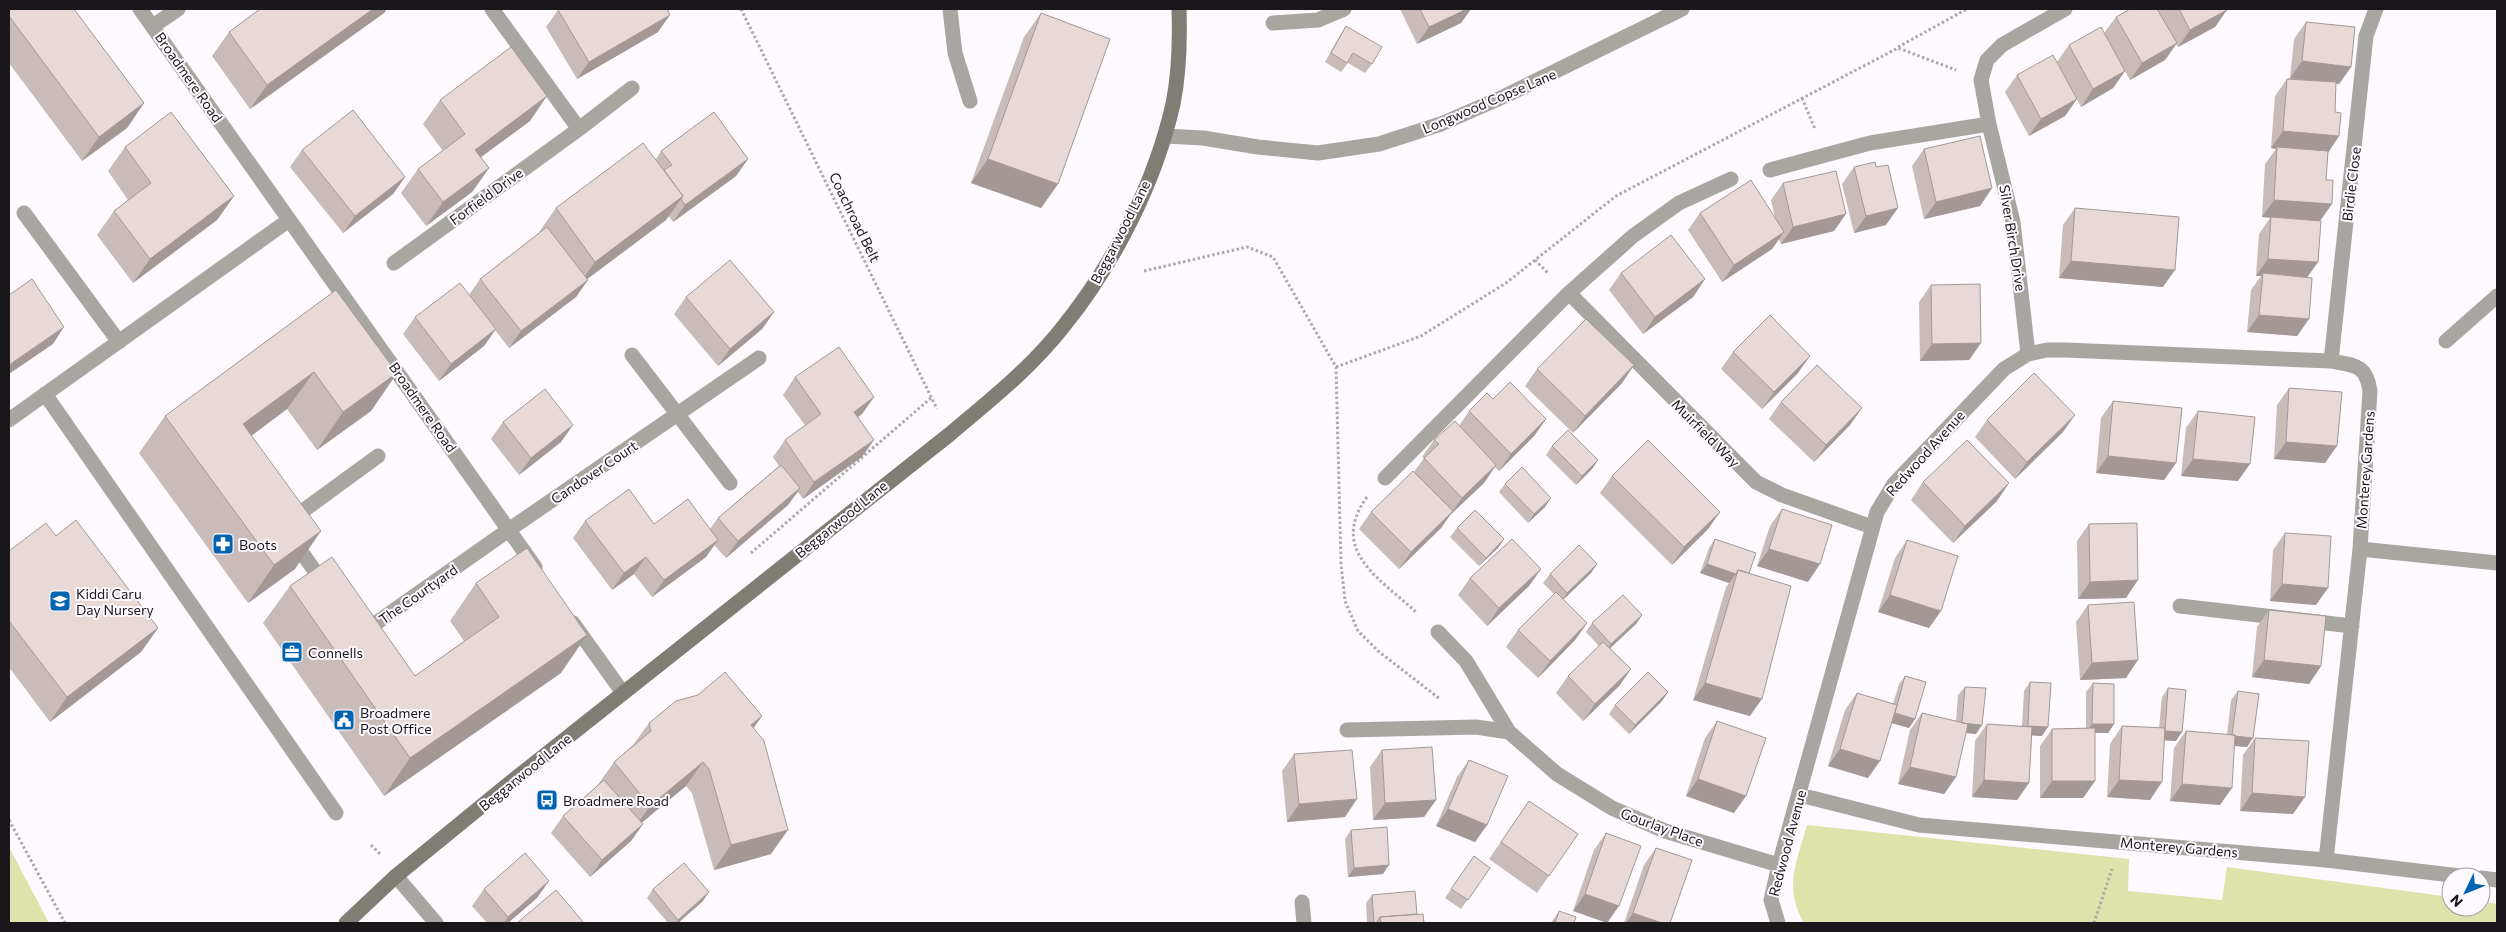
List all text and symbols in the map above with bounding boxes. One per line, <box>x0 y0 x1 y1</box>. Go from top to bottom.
street label: Broadmere Road <box>152 29 226 125</box>
street label: Longwood Copse Lane <box>1420 65 1558 137</box>
street label: Birdie Close <box>2338 146 2364 222</box>
street label: Forfield Drive <box>446 164 526 228</box>
street label: Coachroad Belt <box>826 169 884 265</box>
street label: Beggarwood Lane <box>1087 178 1153 286</box>
street label: Silver Birch Drive <box>1996 184 2030 292</box>
street label: Broadmere Road <box>386 359 460 455</box>
street label: Muirfield Way <box>1668 395 1744 471</box>
street label: Redwood Avenue <box>1882 407 1968 499</box>
street label: Monterey Gardens <box>2352 411 2378 529</box>
street label: Candover Court <box>547 437 641 507</box>
street label: Beggarwood Lane <box>791 477 891 561</box>
pharmacy icon: Boots <box>211 532 235 556</box>
place label: Boots <box>239 536 277 553</box>
street label: The Courtyard <box>375 561 461 627</box>
place label: Kiddi Caru Day Nursery <box>76 585 154 618</box>
school or university icon: Kiddi Caru Day Nursery <box>48 589 72 613</box>
office icon: Connells <box>280 640 304 664</box>
place label: Connells <box>308 644 363 661</box>
place label: Broadmere Post Office <box>360 704 432 737</box>
public building icon: Broadmere Post Office <box>332 708 356 732</box>
street label: Beggarwood Lane <box>475 730 575 814</box>
bus stop icon: Broadmere Road <box>535 788 559 812</box>
street label: Redwood Avenue <box>1765 788 1809 898</box>
place label: Broadmere Road <box>563 792 669 809</box>
street label: Gourlay Place <box>1618 804 1706 850</box>
street label: Monterey Gardens <box>2119 833 2239 861</box>
north arrow <box>2441 867 2491 917</box>
text: N <box>2446 892 2466 911</box>

